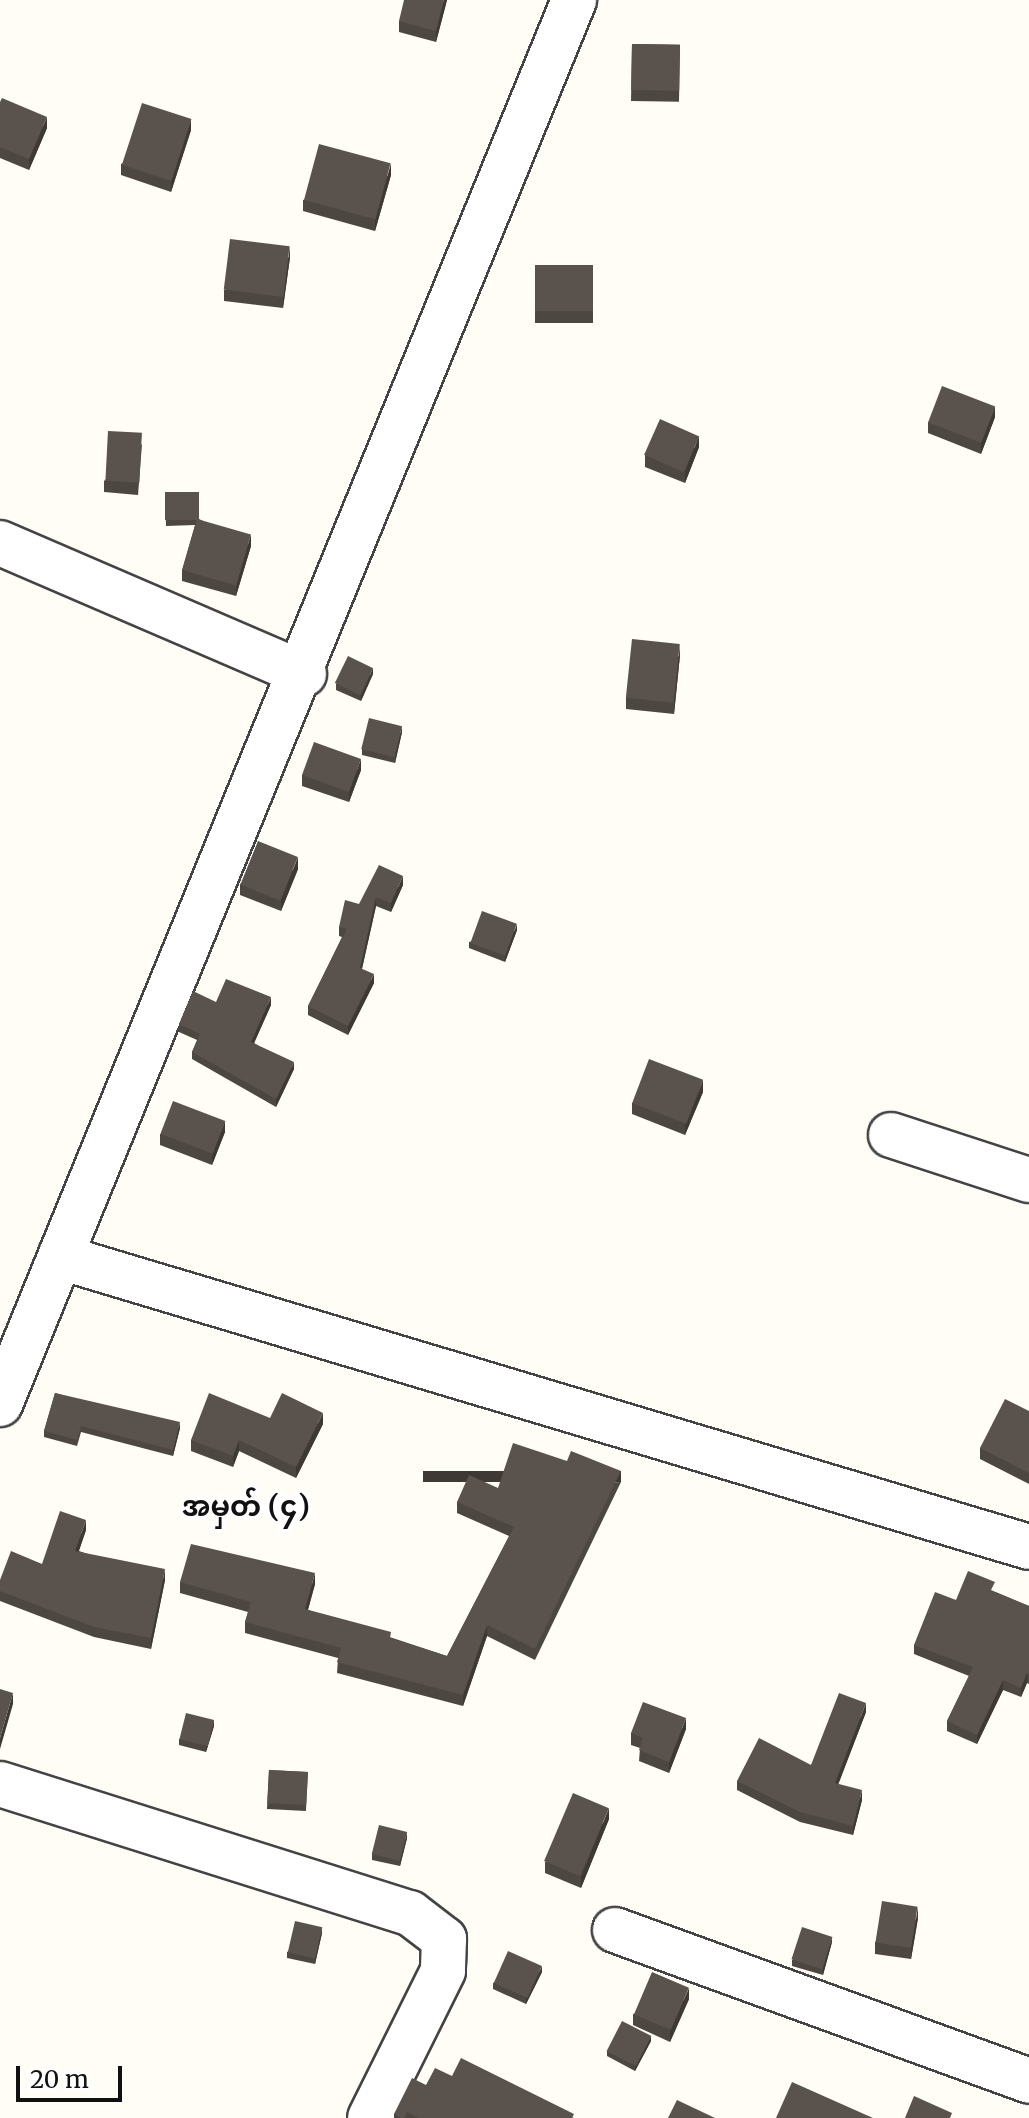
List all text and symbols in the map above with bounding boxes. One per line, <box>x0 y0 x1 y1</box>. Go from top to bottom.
district label: အမှတ် (၄) <box>182 1489 310 1523</box>
scale bar <box>20 2050 126 2100</box>
text: 20 m <box>30 2064 89 2095</box>

